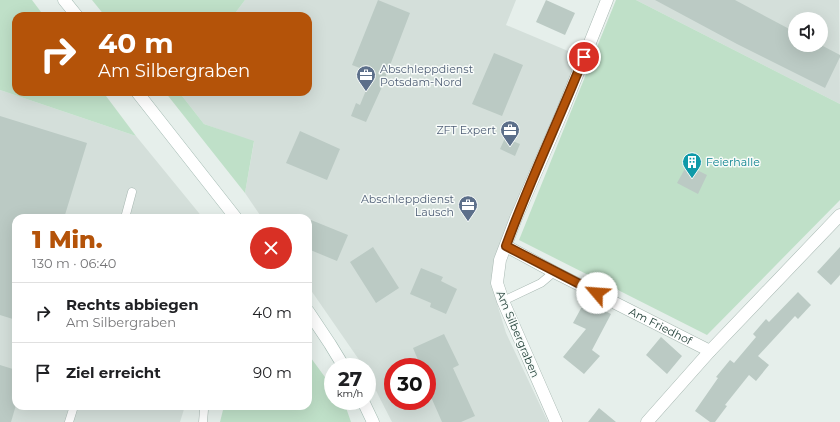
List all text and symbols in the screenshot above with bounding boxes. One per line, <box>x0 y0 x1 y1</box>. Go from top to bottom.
map controls <box>788 12 828 52</box>
button: sound <box>788 12 828 52</box>
text: 40 m <box>98 26 174 60</box>
icon: right <box>32 28 84 80</box>
pin <box>567 40 601 74</box>
icon: arrive <box>573 46 595 68</box>
text: Am Silbergraben <box>98 60 250 82</box>
place label: Abschleppdienst Potsdam-Nord <box>380 62 474 89</box>
office icon: Abschleppdienst Potsdam-Nord <box>355 64 377 92</box>
office icon: ZFT Expert <box>499 119 521 147</box>
place label: ZFT Expert <box>436 123 497 137</box>
building icon: Feierhalle <box>681 151 703 179</box>
place label: Feierhalle <box>706 155 760 169</box>
place label: Abschleppdienst Lausch <box>361 192 455 219</box>
office icon: Abschleppdienst Lausch <box>457 194 479 222</box>
text: 1 Min. <box>32 225 103 254</box>
button: close <box>250 227 292 269</box>
text: 130 m · 06:40 <box>32 255 116 271</box>
position arrow <box>576 272 618 314</box>
street label: Am Silbergraben <box>493 288 543 380</box>
text: Rechts abbiegen <box>66 295 199 314</box>
icon: right <box>32 302 54 324</box>
text: 40 m <box>252 303 292 322</box>
street label: Am Friedhof <box>627 304 696 348</box>
text: Am Silbergraben <box>66 314 176 330</box>
speed limit sign: 30 <box>384 358 436 410</box>
icon: arrive <box>32 362 54 384</box>
text: Ziel erreicht <box>66 363 161 382</box>
text: 90 m <box>253 363 292 382</box>
text: 27 <box>338 367 362 391</box>
text: km/h <box>337 387 363 400</box>

